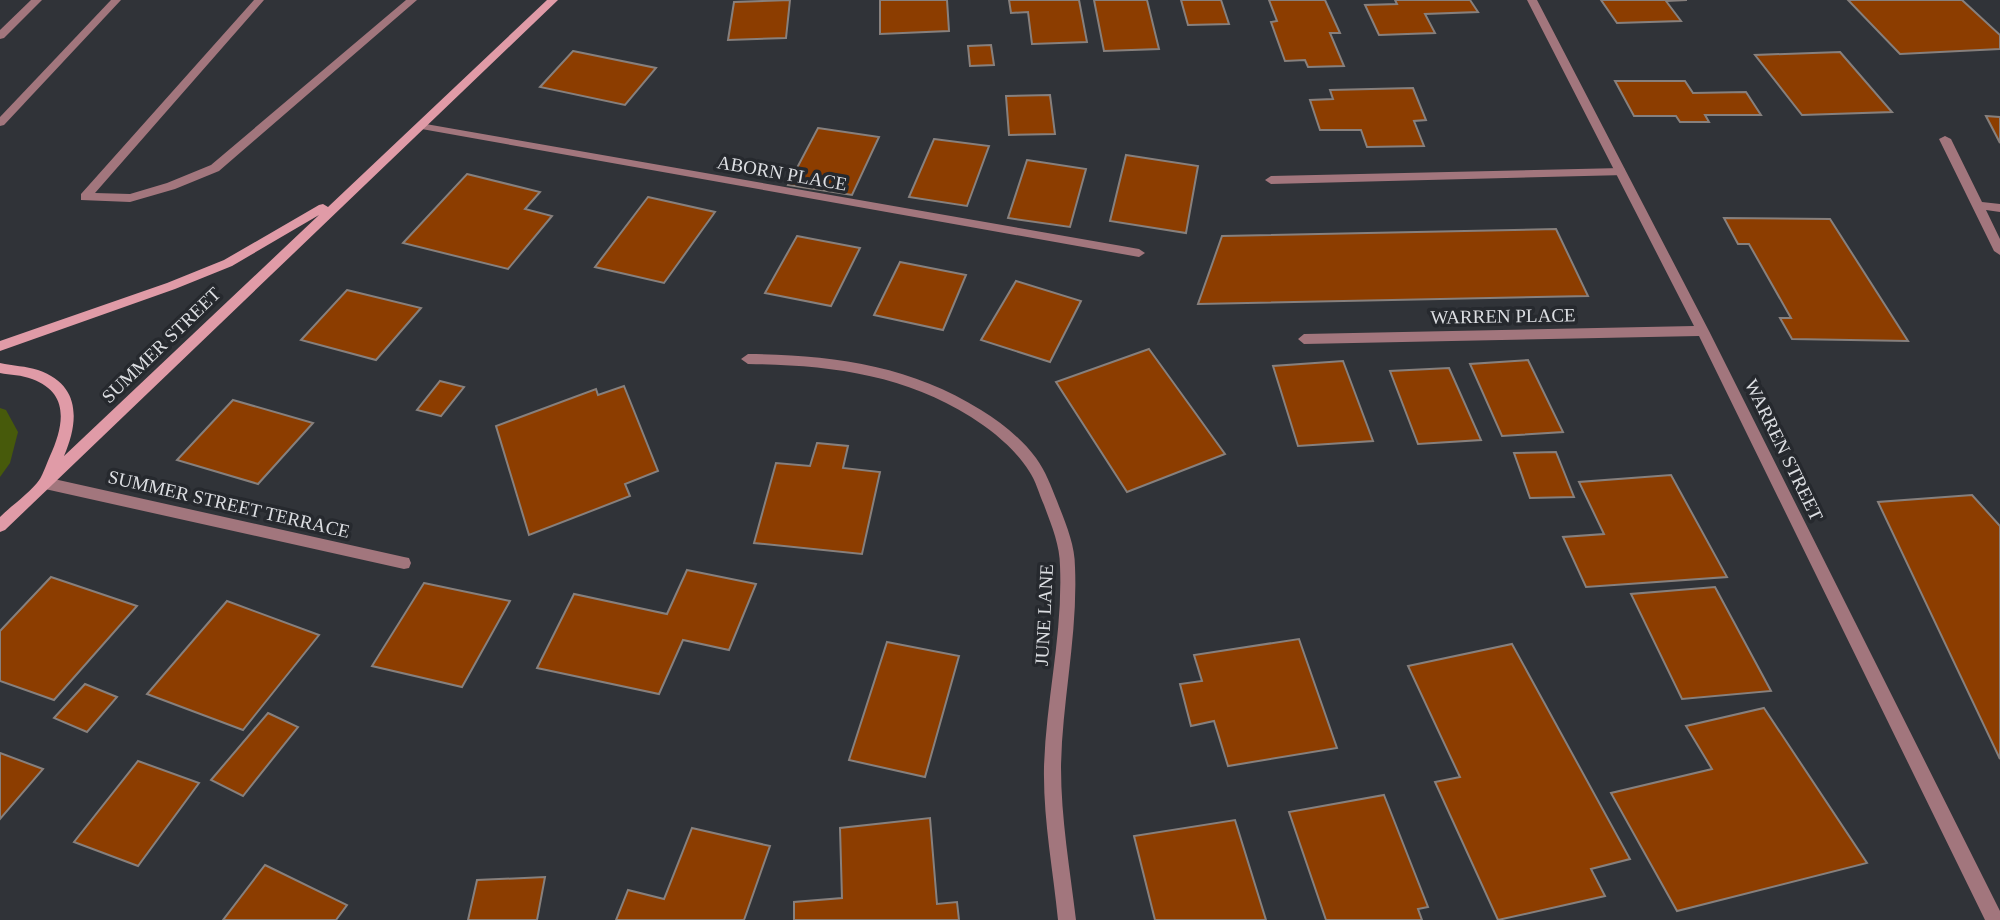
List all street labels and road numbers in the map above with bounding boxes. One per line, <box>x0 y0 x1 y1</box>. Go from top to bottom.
street label: ABORN PLACE <box>715 151 849 195</box>
street label: SUMMER STREET <box>97 283 225 407</box>
street label: WARREN PLACE <box>1430 304 1576 328</box>
street label: WARREN STREET <box>1741 376 1828 524</box>
street label: SUMMER STREET TERRACE <box>106 466 352 542</box>
street label: JUNE LANE <box>1031 564 1057 666</box>

